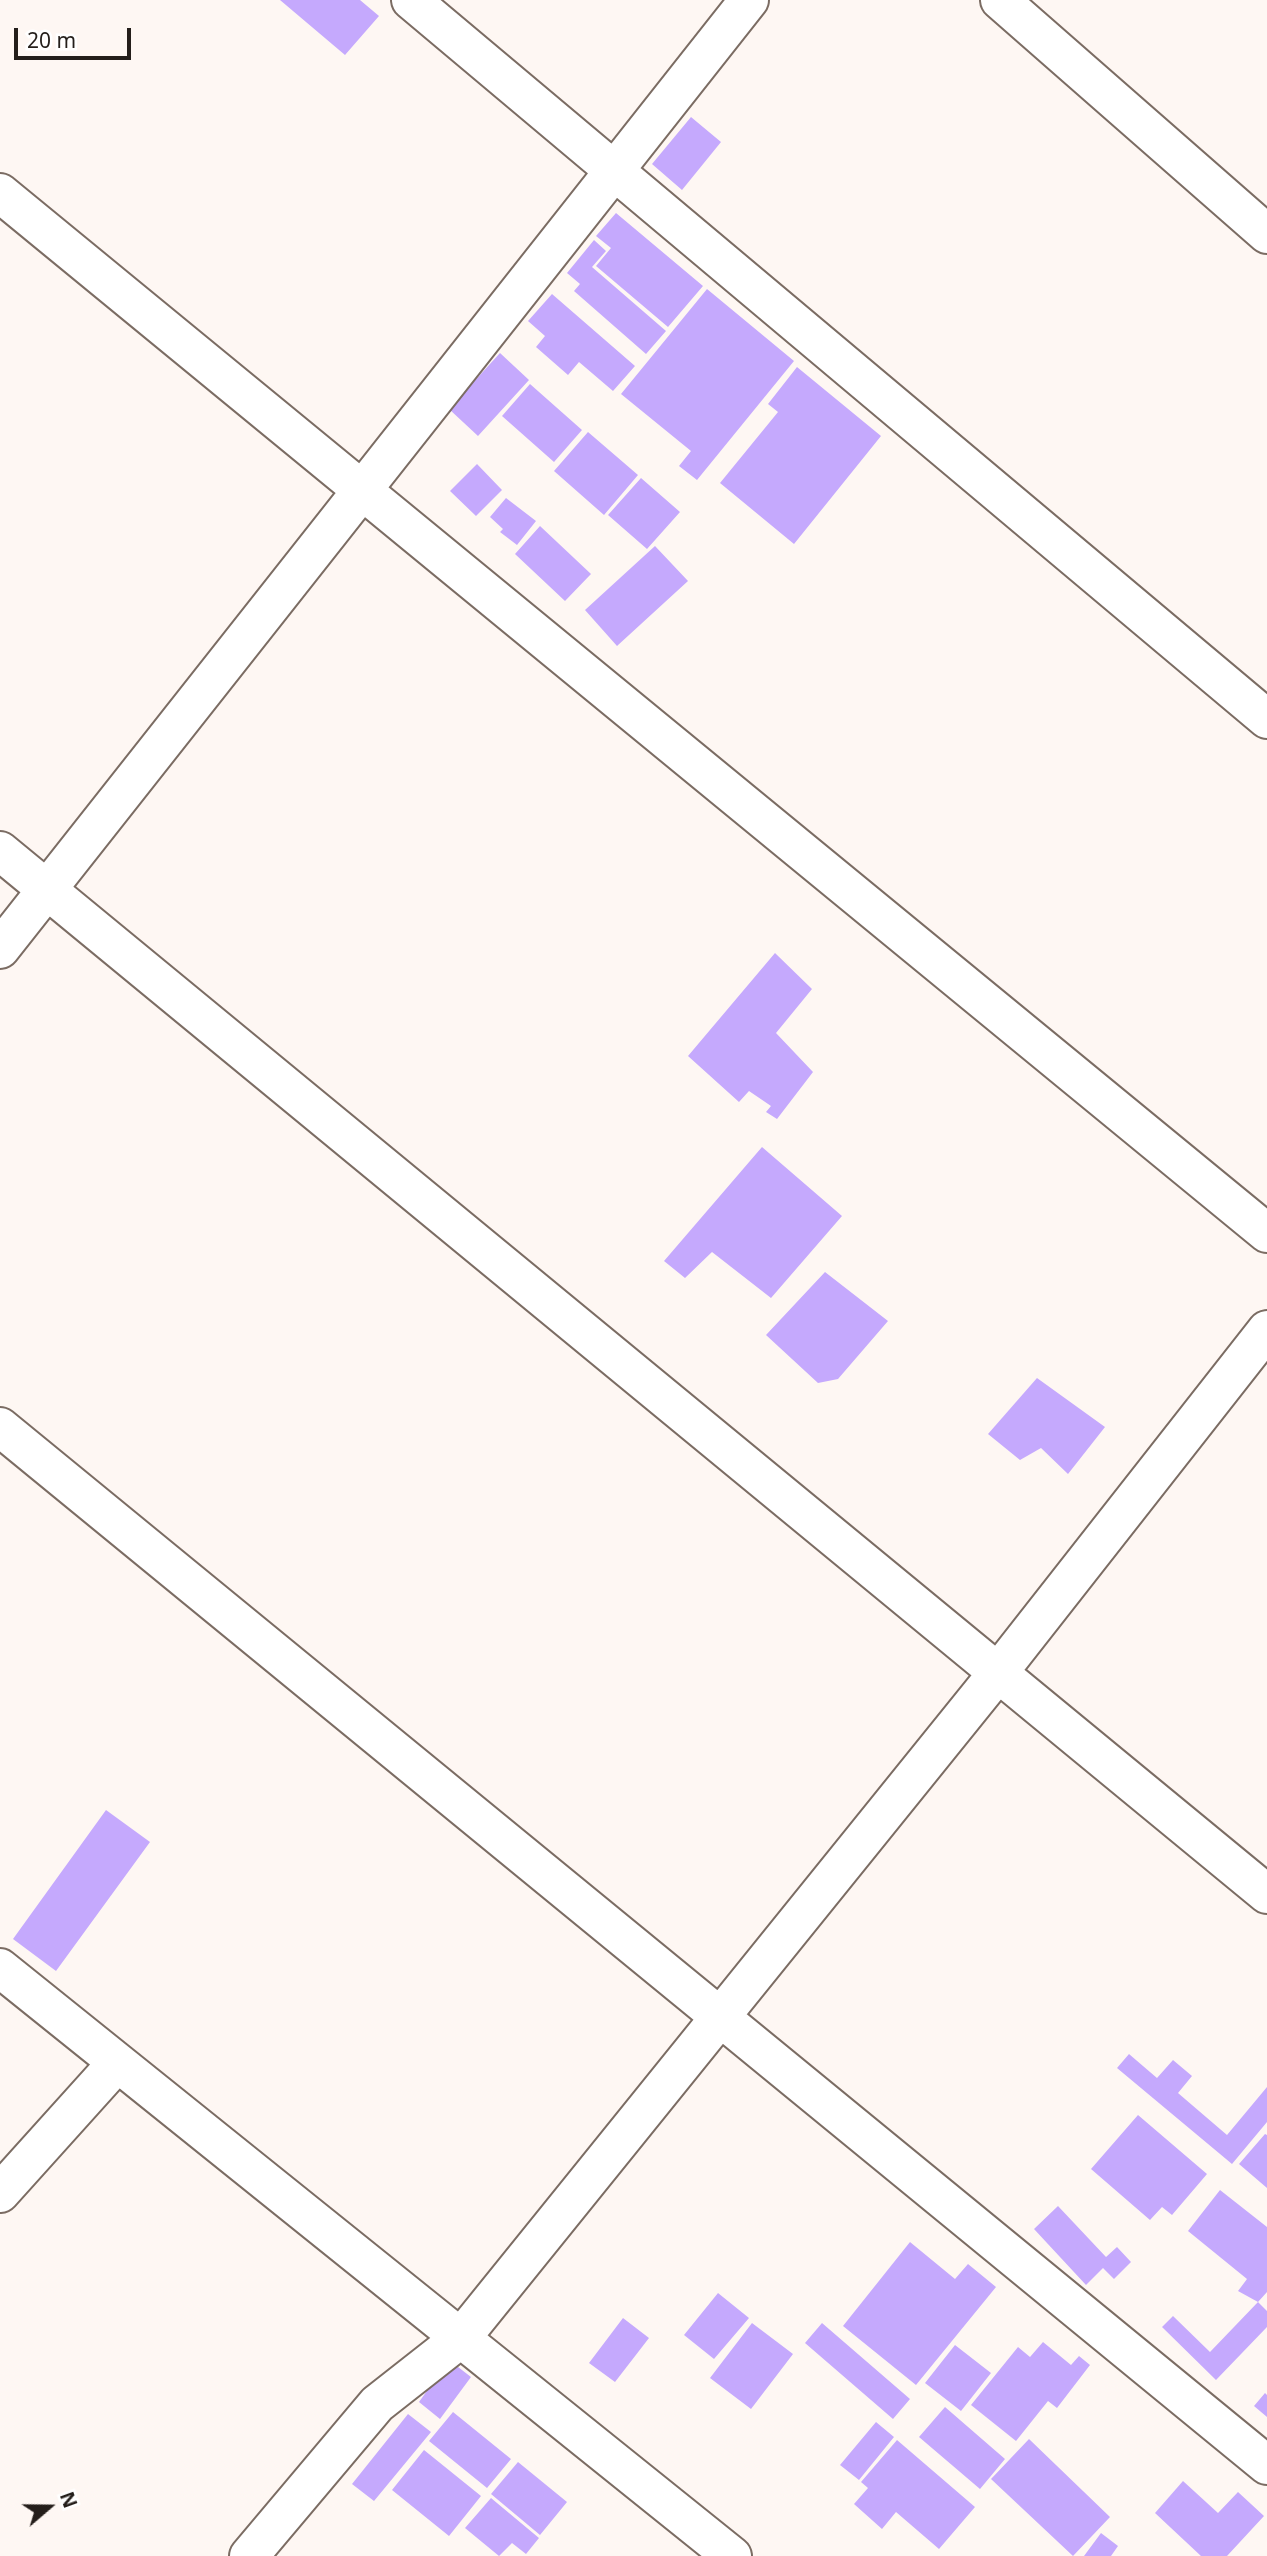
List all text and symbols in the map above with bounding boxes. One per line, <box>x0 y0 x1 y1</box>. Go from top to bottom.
scale bar <box>18 14 135 58</box>
text: 20 m <box>27 26 76 54</box>
north arrow <box>14 2472 84 2542</box>
text: N <box>54 2488 84 2512</box>

